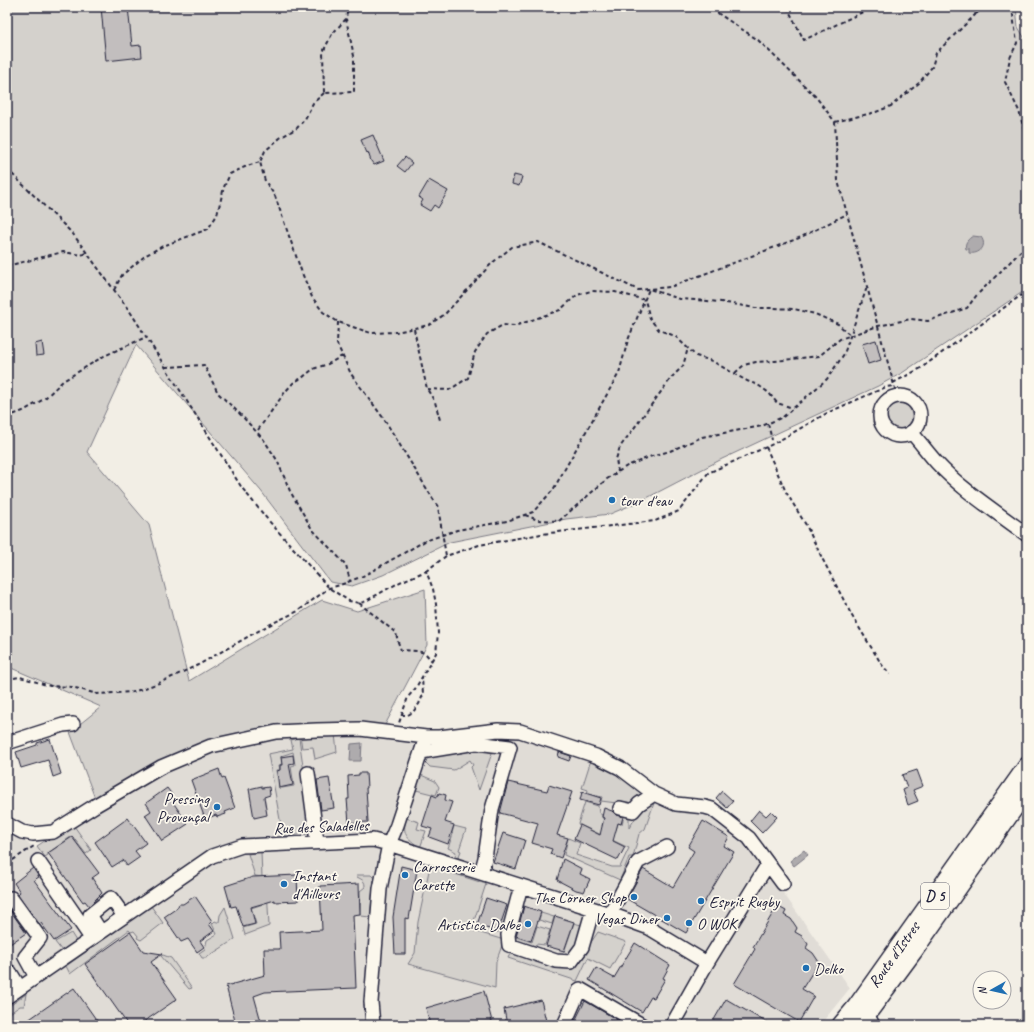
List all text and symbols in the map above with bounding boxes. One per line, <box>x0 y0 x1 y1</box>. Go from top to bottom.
place label: tour d'eau <box>620 491 673 511</box>
marker: tour d'eau <box>607 495 617 505</box>
place label: Pressing Provençal <box>157 789 212 827</box>
marker: Pressing Provençal <box>212 802 222 812</box>
street label: Rue des Saladelles <box>273 815 370 839</box>
place label: Carrosserie Carette <box>413 857 477 895</box>
place label: Instant d'Ailleurs <box>292 866 340 904</box>
marker: Carrosserie Carette <box>400 870 410 880</box>
marker: Instant d'Ailleurs <box>279 879 289 889</box>
road number: D 5 <box>921 883 949 909</box>
place label: The Corner Shop <box>534 888 627 908</box>
marker: The Corner Shop <box>629 892 639 902</box>
place label: Esprit Rugby <box>709 892 781 912</box>
marker: Esprit Rugby <box>696 896 706 906</box>
place label: Vegas Diner <box>595 909 661 929</box>
marker: Vegas Diner <box>662 913 672 923</box>
place label: O WOK <box>697 914 739 934</box>
place label: Artistica Dalbe <box>437 915 522 935</box>
street label: Route d'Istres <box>864 917 925 992</box>
marker: O WOK <box>684 918 694 928</box>
marker: Artistica Dalbe <box>523 919 533 929</box>
place label: Delko <box>814 959 845 979</box>
marker: Delko <box>801 963 811 973</box>
north arrow <box>972 970 1012 1010</box>
text: N <box>974 985 990 996</box>

